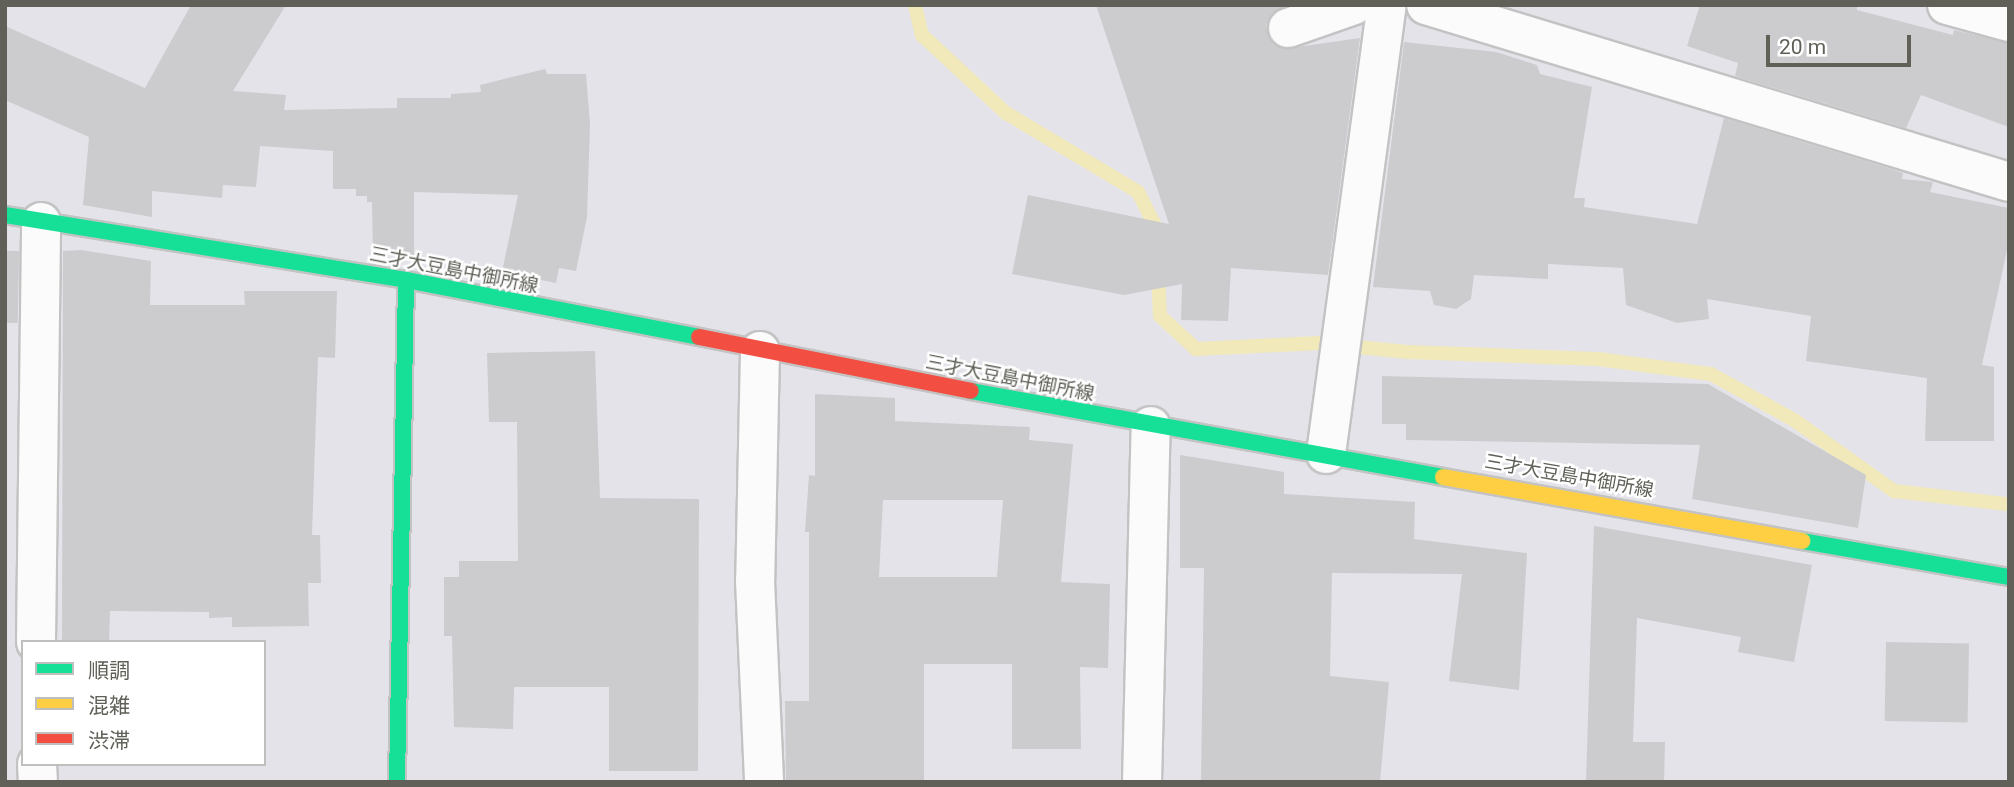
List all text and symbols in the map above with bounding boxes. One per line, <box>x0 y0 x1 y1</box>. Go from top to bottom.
scale bar <box>1769 21 1914 65</box>
text: 20 m <box>1779 35 1826 59</box>
street label: 三才大豆島中御所線 <box>368 242 540 298</box>
street label: 三才大豆島中御所線 <box>924 350 1096 406</box>
street label: 三才大豆島中御所線 <box>1483 450 1655 502</box>
legend <box>21 640 266 766</box>
text: 順調 <box>88 659 130 683</box>
text: 混雑 <box>88 694 130 718</box>
text: 渋滞 <box>88 729 130 753</box>

